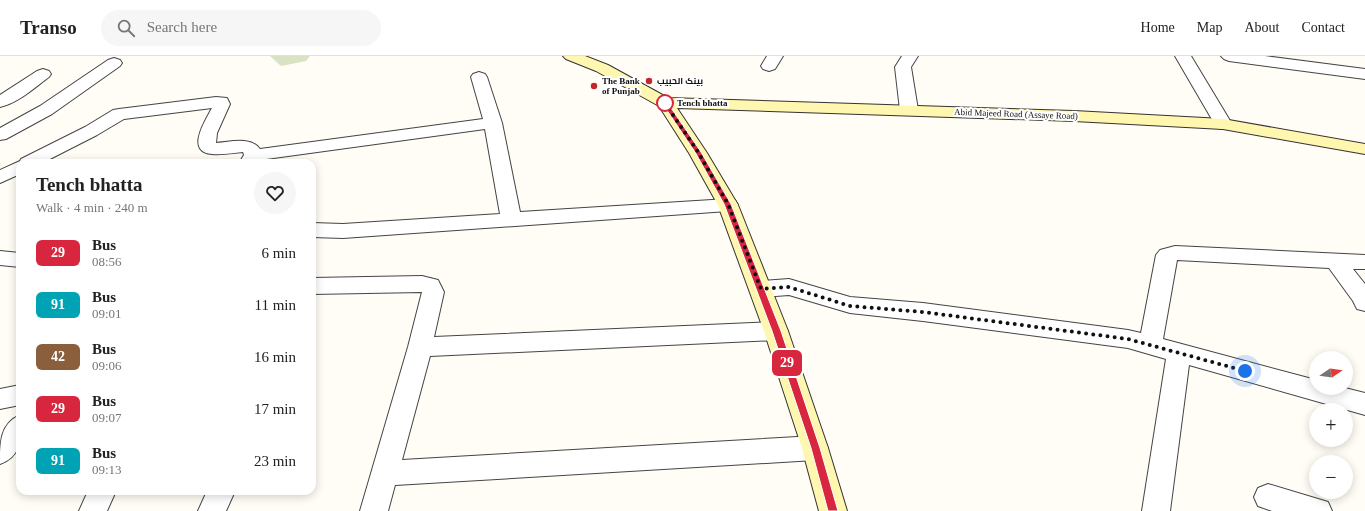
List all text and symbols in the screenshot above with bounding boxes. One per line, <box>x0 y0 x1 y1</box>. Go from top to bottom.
search box <box>101 10 381 46</box>
text: Transo <box>20 17 77 38</box>
icon: search <box>115 17 137 39</box>
text: Search here <box>147 19 217 35</box>
text: Home <box>1141 20 1175 35</box>
text: Map <box>1197 20 1222 35</box>
text: About <box>1244 20 1279 35</box>
text: Contact <box>1301 20 1345 35</box>
place label: The Bank of Punjab <box>602 76 640 96</box>
marker: بينک الحبيب <box>644 76 654 86</box>
place label: بينک الحبيب <box>657 76 703 87</box>
marker: The Bank of Punjab <box>589 81 599 91</box>
marker: Tench bhatta <box>656 94 674 112</box>
place label: Tench bhatta <box>677 98 728 108</box>
street label: Abid Majeed Road (Assaye Road) <box>954 107 1078 121</box>
button: heart <box>254 172 296 214</box>
text: Tench bhatta <box>36 174 142 195</box>
text: Walk · 4 min · 240 m <box>36 200 148 215</box>
text: Bus <box>92 237 116 253</box>
text: 29 <box>51 245 65 260</box>
text: 6 min <box>261 245 296 261</box>
text: 08:56 <box>92 254 122 269</box>
text: Bus <box>92 289 116 305</box>
text: 91 <box>51 297 65 312</box>
text: 11 min <box>254 297 296 313</box>
text: 09:01 <box>92 306 122 321</box>
text: Bus <box>92 341 116 357</box>
text: 42 <box>51 349 65 364</box>
text: 16 min <box>254 349 296 365</box>
line badge: 29 <box>769 350 805 376</box>
north arrow <box>1309 351 1353 395</box>
map controls <box>1309 351 1353 499</box>
text: 29 <box>780 355 794 370</box>
text: 09:06 <box>92 358 122 373</box>
your location <box>1235 361 1255 381</box>
text: Bus <box>92 393 116 409</box>
text: 29 <box>51 401 65 416</box>
text: 17 min <box>254 401 296 417</box>
button: + <box>1309 403 1353 447</box>
text: 09:07 <box>92 410 122 425</box>
text: Bus <box>92 445 116 461</box>
text: 91 <box>51 453 65 468</box>
text: 23 min <box>254 453 296 469</box>
button: − <box>1309 455 1353 499</box>
text: 09:13 <box>92 462 122 477</box>

